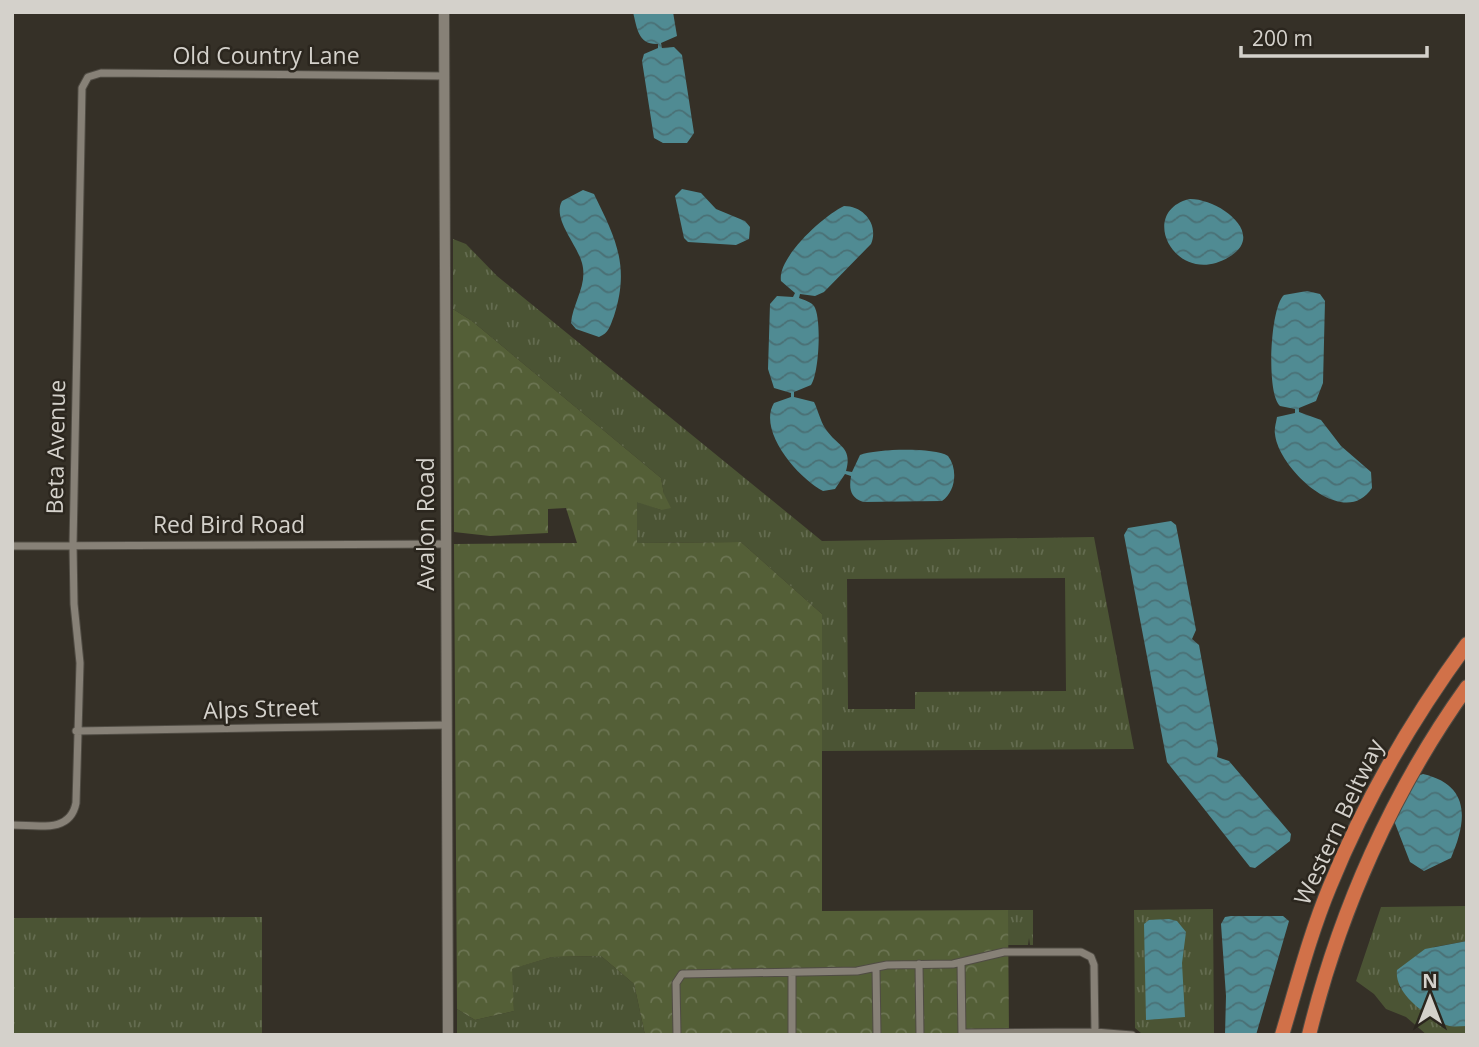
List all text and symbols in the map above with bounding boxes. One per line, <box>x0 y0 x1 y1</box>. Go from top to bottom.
scale bar <box>1241 14 1426 58</box>
text: 200 m <box>1252 24 1313 52</box>
street label: Old Country Lane <box>172 39 360 71</box>
street label: Beta Avenue <box>38 379 72 515</box>
street label: Avalon Road <box>409 457 441 591</box>
street label: Red Bird Road <box>153 508 305 540</box>
street label: Alps Street <box>203 690 319 726</box>
street label: Western Beltway <box>1286 733 1391 910</box>
north arrow <box>1395 963 1465 1033</box>
text: N <box>1422 968 1438 994</box>

